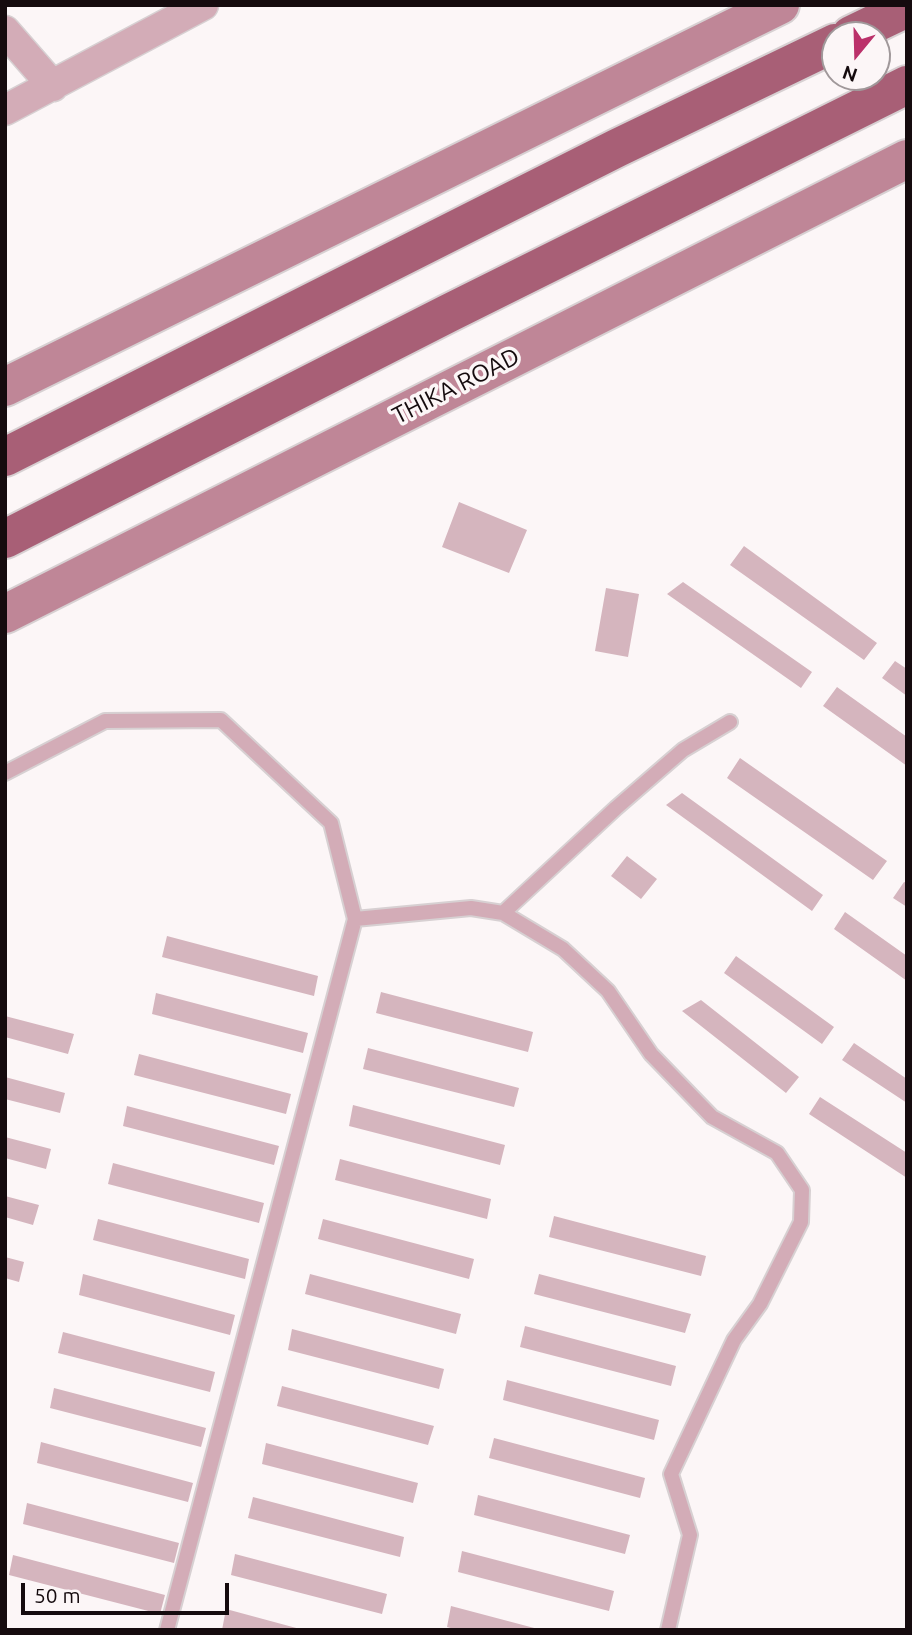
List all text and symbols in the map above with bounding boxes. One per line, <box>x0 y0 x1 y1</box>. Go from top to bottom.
north arrow <box>821 21 891 91</box>
text: N <box>840 61 860 87</box>
street label: THIKA ROAD <box>388 342 524 430</box>
scale bar <box>24 1568 233 1612</box>
text: 50 m <box>34 1583 81 1607</box>

